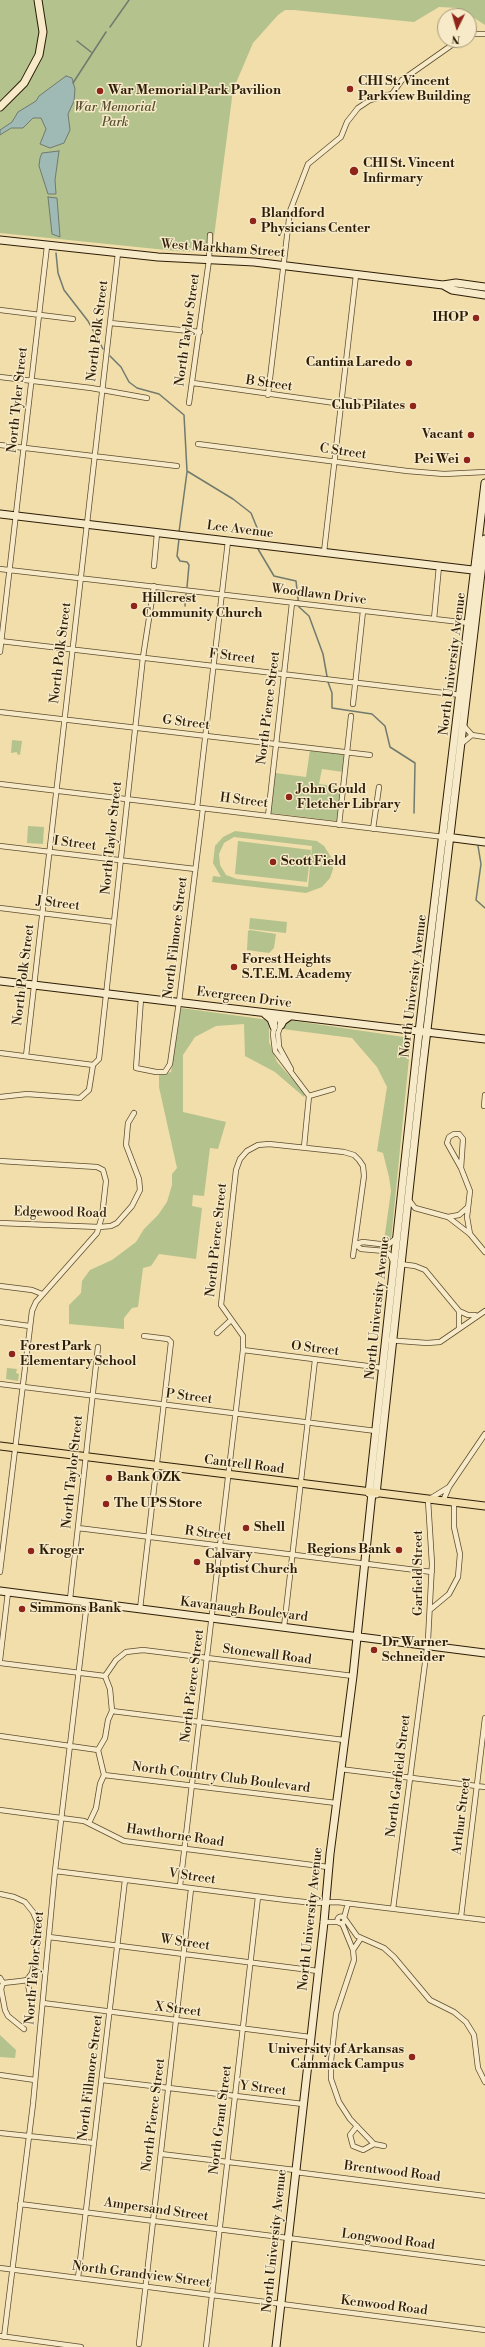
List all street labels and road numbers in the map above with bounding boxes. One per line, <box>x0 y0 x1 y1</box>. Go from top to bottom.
street label: West Markham Street <box>160 237 286 261</box>
street label: North Taylor Street <box>172 273 204 387</box>
street label: North Polk Street <box>84 279 112 383</box>
street label: North Tyler Street <box>5 346 31 454</box>
street label: B Street <box>245 373 293 395</box>
street label: C Street <box>319 441 367 463</box>
street label: Lee Avenue <box>206 518 274 542</box>
street label: Woodlawn Drive <box>271 581 367 609</box>
street label: North University Avenue <box>436 592 470 736</box>
street label: North Polk Street <box>47 601 75 705</box>
street label: F Street <box>208 646 256 668</box>
street label: North Pierce Street <box>254 650 284 766</box>
street label: G Street <box>161 712 211 734</box>
street label: North Taylor Street <box>98 781 126 895</box>
street label: H Street <box>219 790 269 812</box>
street label: I Street <box>53 834 97 854</box>
street label: North Filmore Street <box>161 876 191 1000</box>
street label: J Street <box>35 894 81 914</box>
street label: North University Avenue <box>397 914 431 1058</box>
street label: North Polk Street <box>10 923 38 1027</box>
street label: Evergreen Drive <box>195 984 293 1012</box>
street label: North Pierce Street <box>203 1182 231 1298</box>
street label: Edgewood Road <box>13 1204 107 1222</box>
street label: North University Avenue <box>363 1236 393 1380</box>
street label: O Street <box>290 1338 340 1360</box>
street label: P Street <box>165 1386 213 1408</box>
street label: North Taylor Street <box>59 1415 87 1529</box>
street label: Cantrell Road <box>203 1452 285 1478</box>
street label: R Street <box>184 1523 232 1545</box>
street label: Garfield Street <box>411 1530 427 1616</box>
street label: Kavanaugh Boulevard <box>179 1594 309 1626</box>
street label: North Pierce Street <box>178 1628 208 1744</box>
street label: Stonewall Road <box>222 1642 312 1668</box>
street label: North Garfield Street <box>384 1714 414 1838</box>
street label: North Country Club Boulevard <box>131 1759 311 1797</box>
street label: Arthur Street <box>449 1776 475 1856</box>
street label: Hawthorne Road <box>125 1821 225 1851</box>
street label: North University Avenue <box>296 1847 326 1991</box>
street label: V Street <box>168 1866 216 1888</box>
street label: North Taylor Street <box>22 1911 48 2025</box>
street label: W Street <box>159 1932 211 1954</box>
street label: X Street <box>154 1999 202 2021</box>
street label: North Fillmore Street <box>76 2014 106 2142</box>
street label: North Pierce Street <box>139 2057 169 2173</box>
street label: North Grant Street <box>207 2064 235 2176</box>
street label: Y Street <box>239 2078 287 2100</box>
street label: Brentwood Road <box>343 2158 441 2186</box>
street label: North University Avenue <box>260 2169 290 2313</box>
street label: Ampersand Street <box>103 2195 209 2225</box>
street label: Longwood Road <box>340 2227 436 2253</box>
street label: North Grandview Street <box>71 2259 211 2291</box>
street label: Kenwood Road <box>340 2293 428 2319</box>

